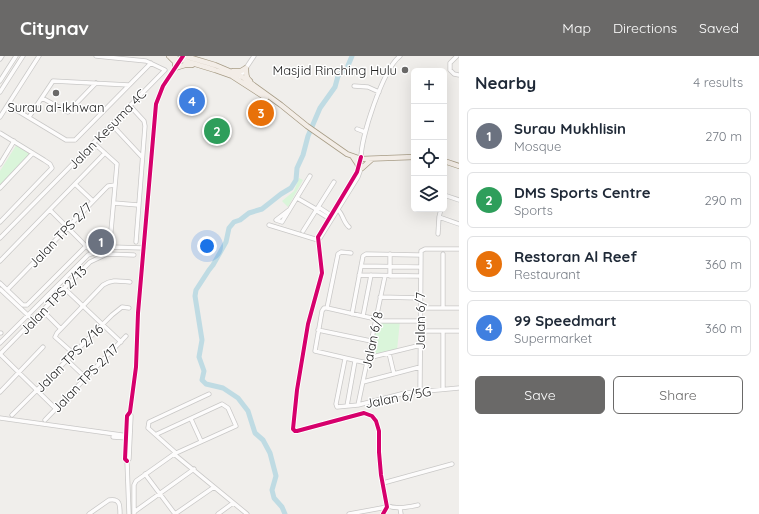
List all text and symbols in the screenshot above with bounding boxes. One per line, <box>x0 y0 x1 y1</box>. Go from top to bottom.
text: Citynav <box>20 16 89 40</box>
text: Map <box>562 19 591 37</box>
text: Directions <box>613 19 677 37</box>
text: Saved <box>699 19 739 37</box>
place label: Masjid Rinching Hulu <box>272 62 397 78</box>
marker: Masjid Rinching Hulu <box>400 65 410 75</box>
map controls <box>411 68 447 212</box>
button: + <box>411 68 447 104</box>
text: Nearby <box>475 72 536 93</box>
text: 4 results <box>693 74 743 90</box>
street label: Jalan Kesuma 4C <box>65 85 150 172</box>
pin: 4 <box>179 86 205 116</box>
marker: Surau al-Ikhwan <box>51 88 61 98</box>
pin: 3 <box>248 98 274 128</box>
place label: Surau al-Ikhwan <box>8 99 104 115</box>
button: − <box>411 104 447 140</box>
pin: 2 <box>204 116 230 146</box>
text: Surau Mukhlisin <box>514 119 626 138</box>
text: 1 <box>486 128 492 144</box>
text: 270 m <box>705 128 742 144</box>
text: Mosque <box>514 138 561 154</box>
button: locate <box>411 140 447 176</box>
button: layers <box>411 176 447 212</box>
text: DMS Sports Centre <box>514 183 651 202</box>
text: 2 <box>485 192 493 208</box>
text: 290 m <box>704 192 742 208</box>
street label: Jalan TPS 2/7 <box>25 199 95 271</box>
text: Sports <box>514 202 553 218</box>
pin: 1 <box>88 227 114 257</box>
your location <box>197 236 217 256</box>
text: Restoran Al Reef <box>514 247 637 266</box>
text: 3 <box>486 256 492 272</box>
text: 360 m <box>705 256 742 272</box>
street label: Jalan TPS 2/13 <box>16 262 90 338</box>
text: Restaurant <box>514 266 580 282</box>
street label: Jalan 6/7 <box>412 292 428 350</box>
street label: Jalan 6/8 <box>358 310 386 370</box>
text: 99 Speedmart <box>514 311 617 330</box>
text: 4 <box>485 320 493 336</box>
text: 360 m <box>705 320 742 336</box>
street label: Jalan TPS 2/16 <box>32 321 106 395</box>
text: Supermarket <box>514 330 592 346</box>
street label: Jalan TPS 2/17 <box>48 340 122 416</box>
button: Save <box>475 376 605 414</box>
button: Share <box>613 376 743 414</box>
street label: Jalan 6/5G <box>364 383 432 411</box>

